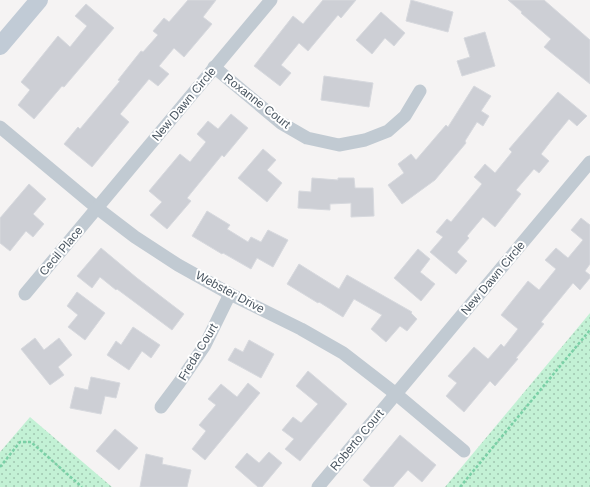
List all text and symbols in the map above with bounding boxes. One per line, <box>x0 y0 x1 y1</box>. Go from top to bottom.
street label: New Dawn Circle <box>149 64 219 144</box>
street label: Roxanne Court <box>221 71 294 132</box>
street label: Cecil Place <box>36 223 86 278</box>
street label: New Dawn Circle <box>458 238 528 318</box>
street label: Webster Drive <box>193 268 267 316</box>
street label: Freda Court <box>176 320 221 383</box>
street label: Roberto Court <box>327 406 387 473</box>

